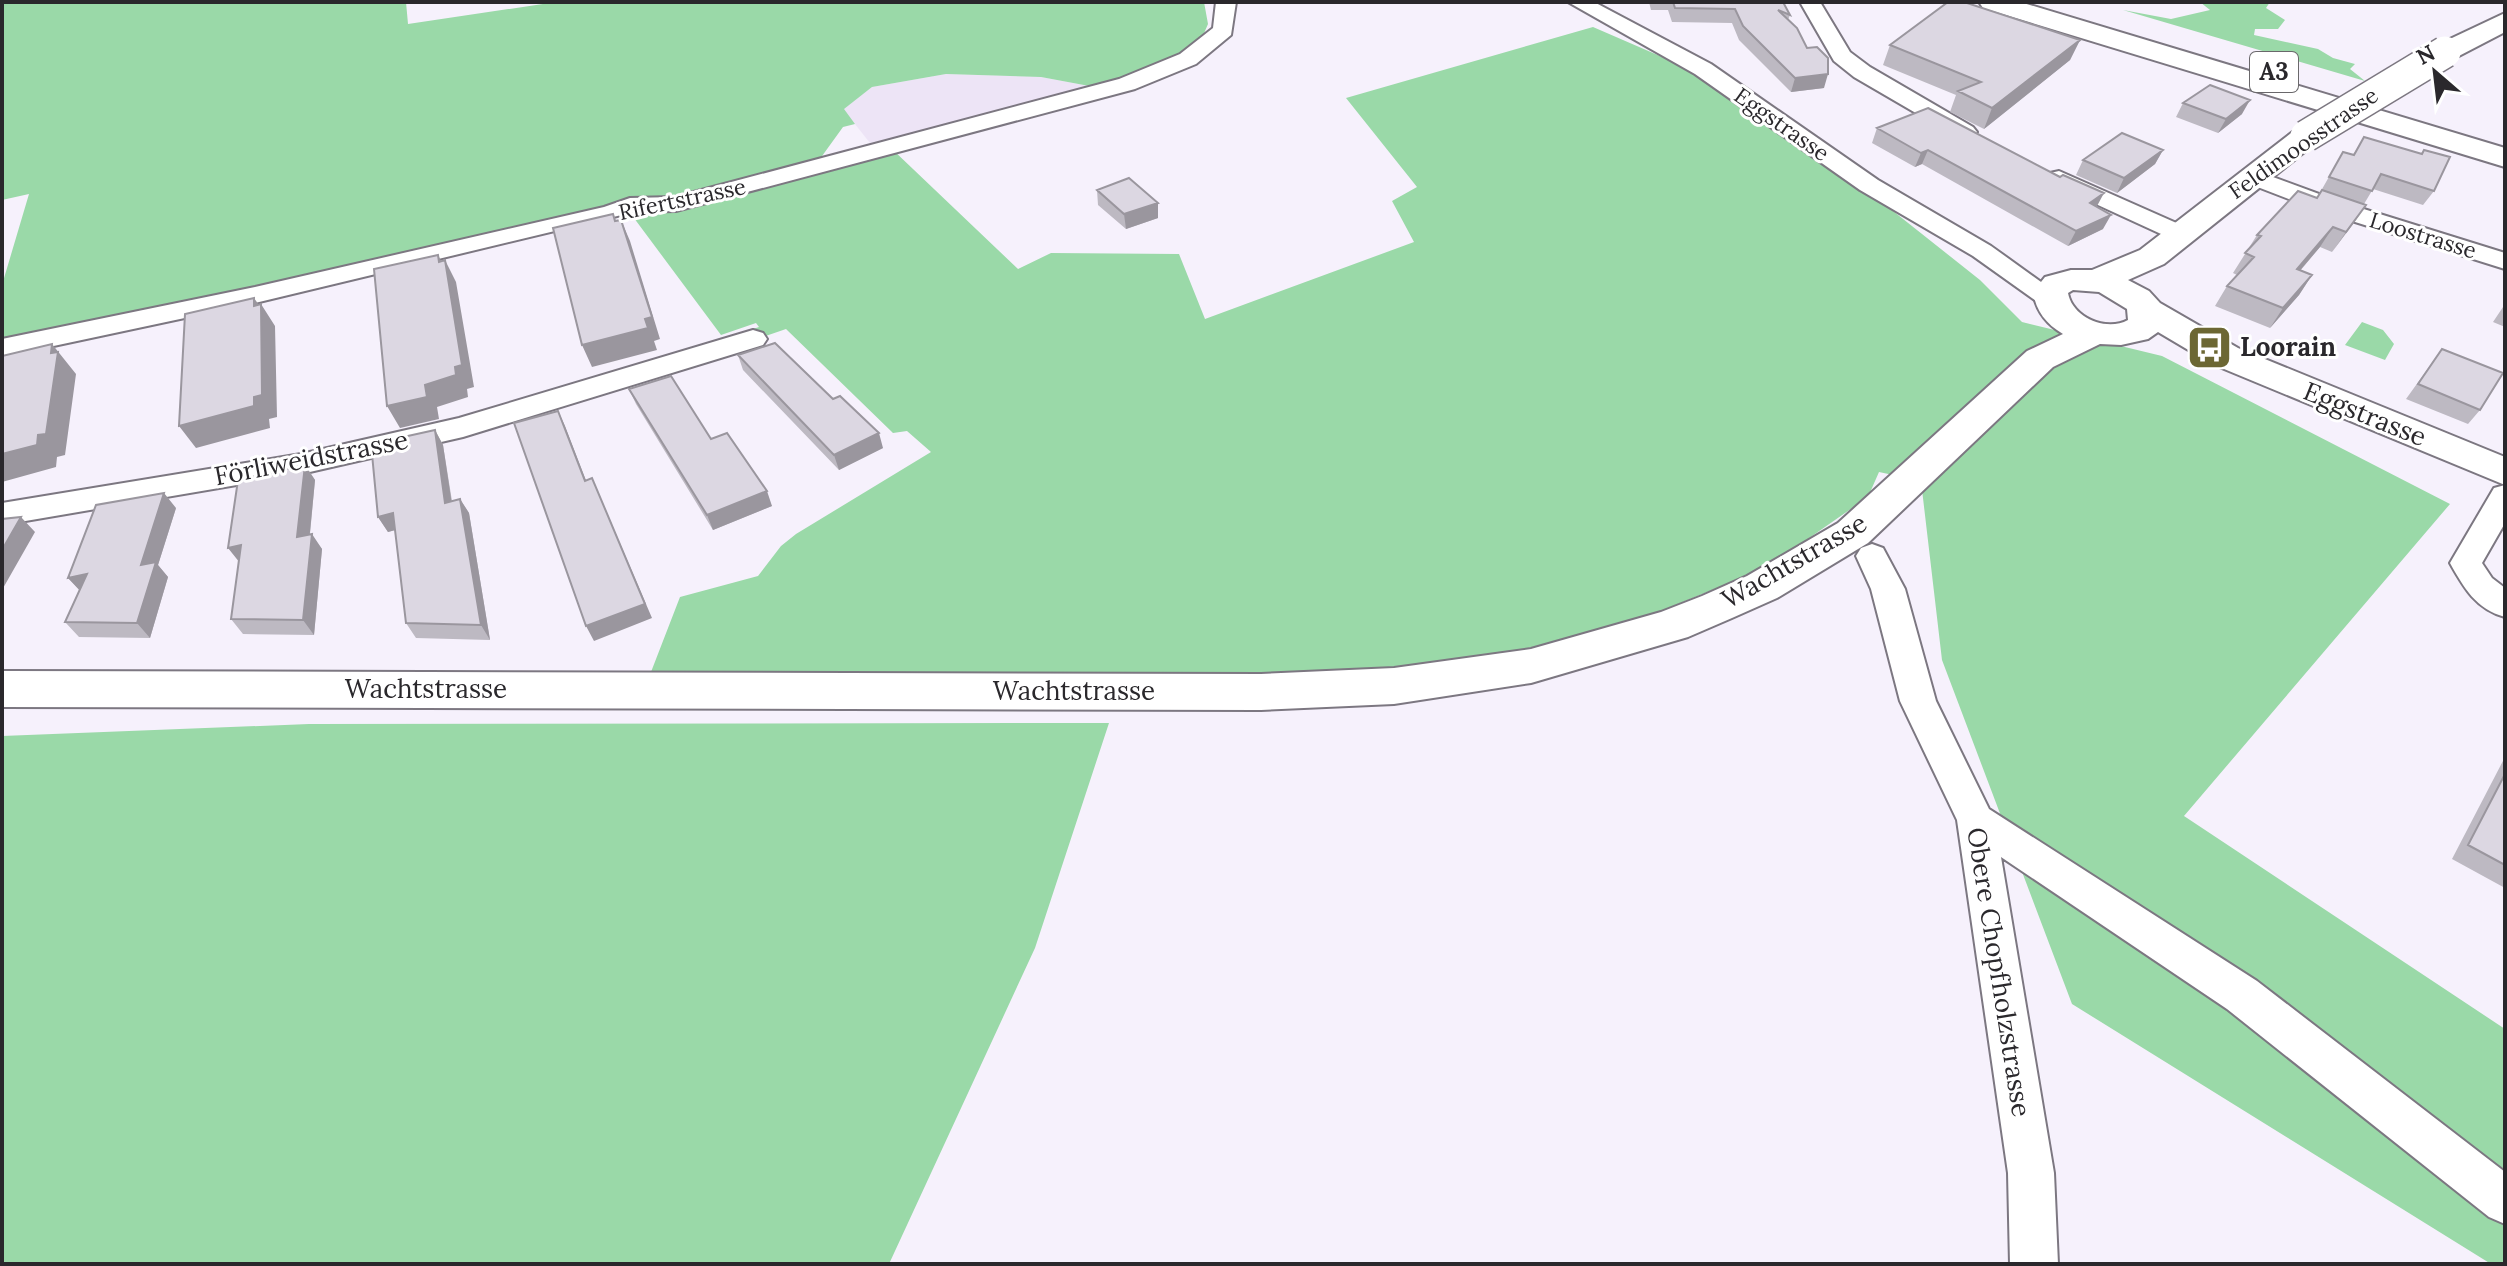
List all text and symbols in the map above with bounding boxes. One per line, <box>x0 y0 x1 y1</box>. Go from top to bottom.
north arrow <box>2395 32 2475 112</box>
text: N <box>2412 38 2440 71</box>
road number: A3 <box>2250 52 2298 92</box>
street label: Eggstrasse <box>1729 81 1835 167</box>
street label: Feldimoosstrasse <box>2223 81 2383 205</box>
street label: Rifertstrasse <box>616 172 748 226</box>
street label: Loostrasse <box>2366 206 2480 265</box>
bus stop icon: Loorain <box>2185 323 2233 371</box>
place label: Loorain <box>2240 330 2337 363</box>
street label: Eggstrasse <box>2299 374 2431 453</box>
street label: Förliweidstrasse <box>211 423 411 492</box>
street label: Wachtstrasse <box>1715 506 1872 615</box>
street label: Wachtstrasse <box>345 672 507 705</box>
street label: Wachtstrasse <box>993 674 1155 707</box>
street label: Obere Chopfholzstrasse <box>1960 825 2039 1119</box>

